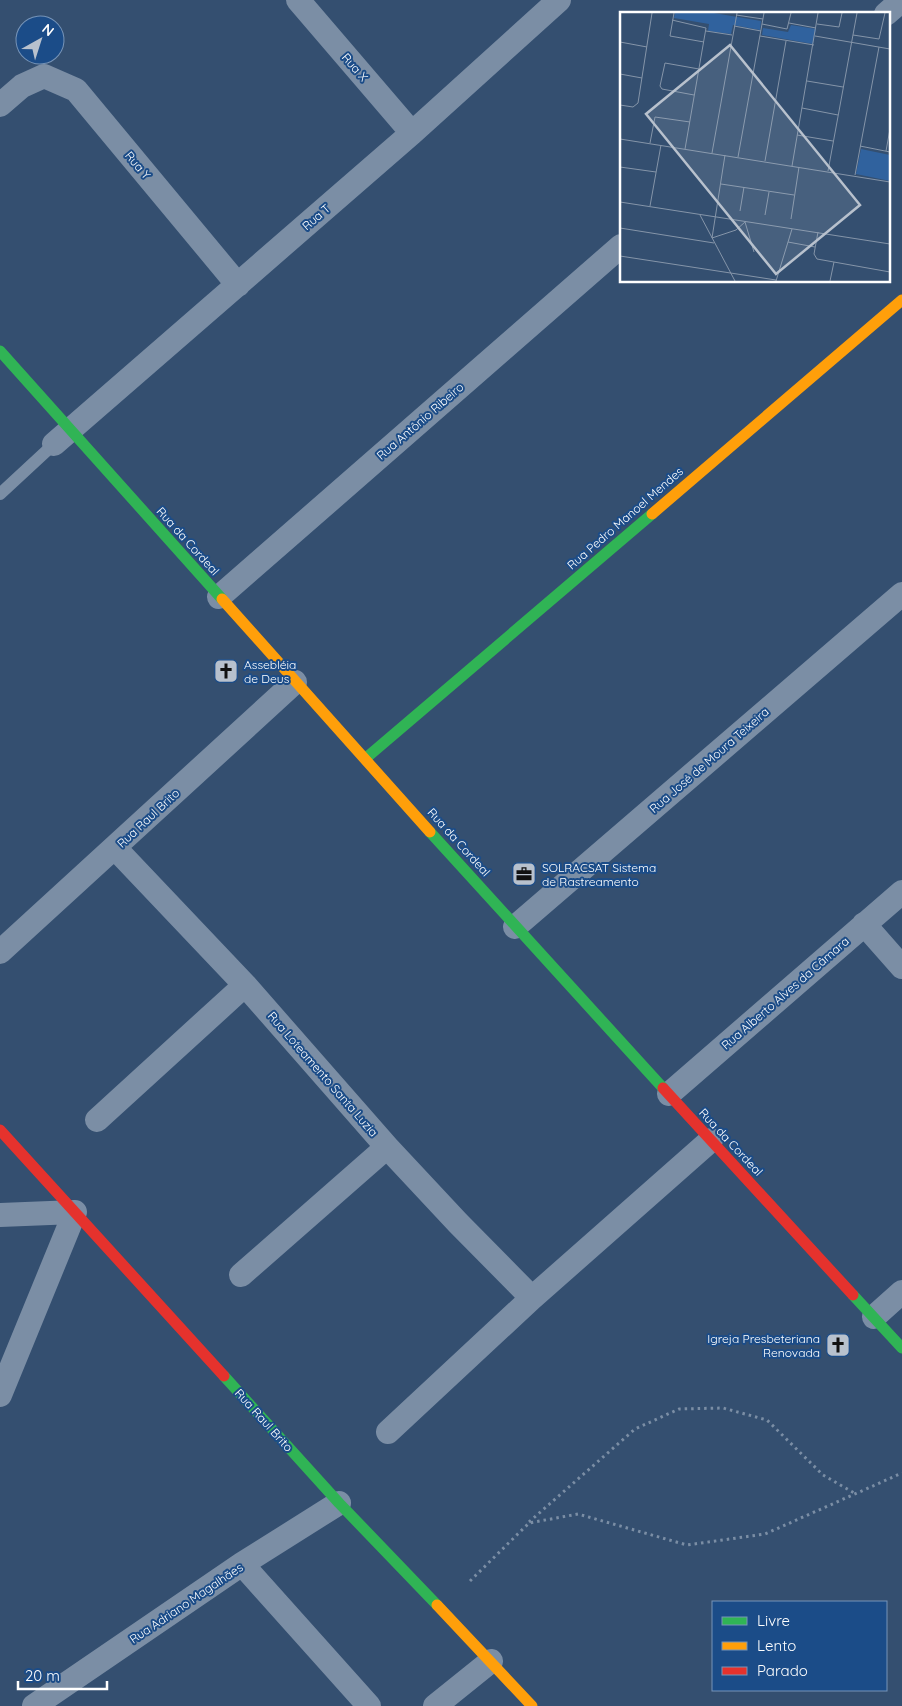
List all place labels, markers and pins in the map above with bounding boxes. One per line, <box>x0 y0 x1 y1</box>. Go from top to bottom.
place label: Assebléia de Deus <box>244 657 296 686</box>
church icon: Assebléia de Deus <box>213 658 239 684</box>
place label: SOLRACSAT Sistema de Rastreamento <box>542 860 656 889</box>
office icon: SOLRACSAT Sistema de Rastreamento <box>511 861 537 887</box>
place label: Igreja Presbeteriana Renovada <box>707 1331 820 1360</box>
church icon: Igreja Presbeteriana Renovada <box>825 1332 851 1358</box>

